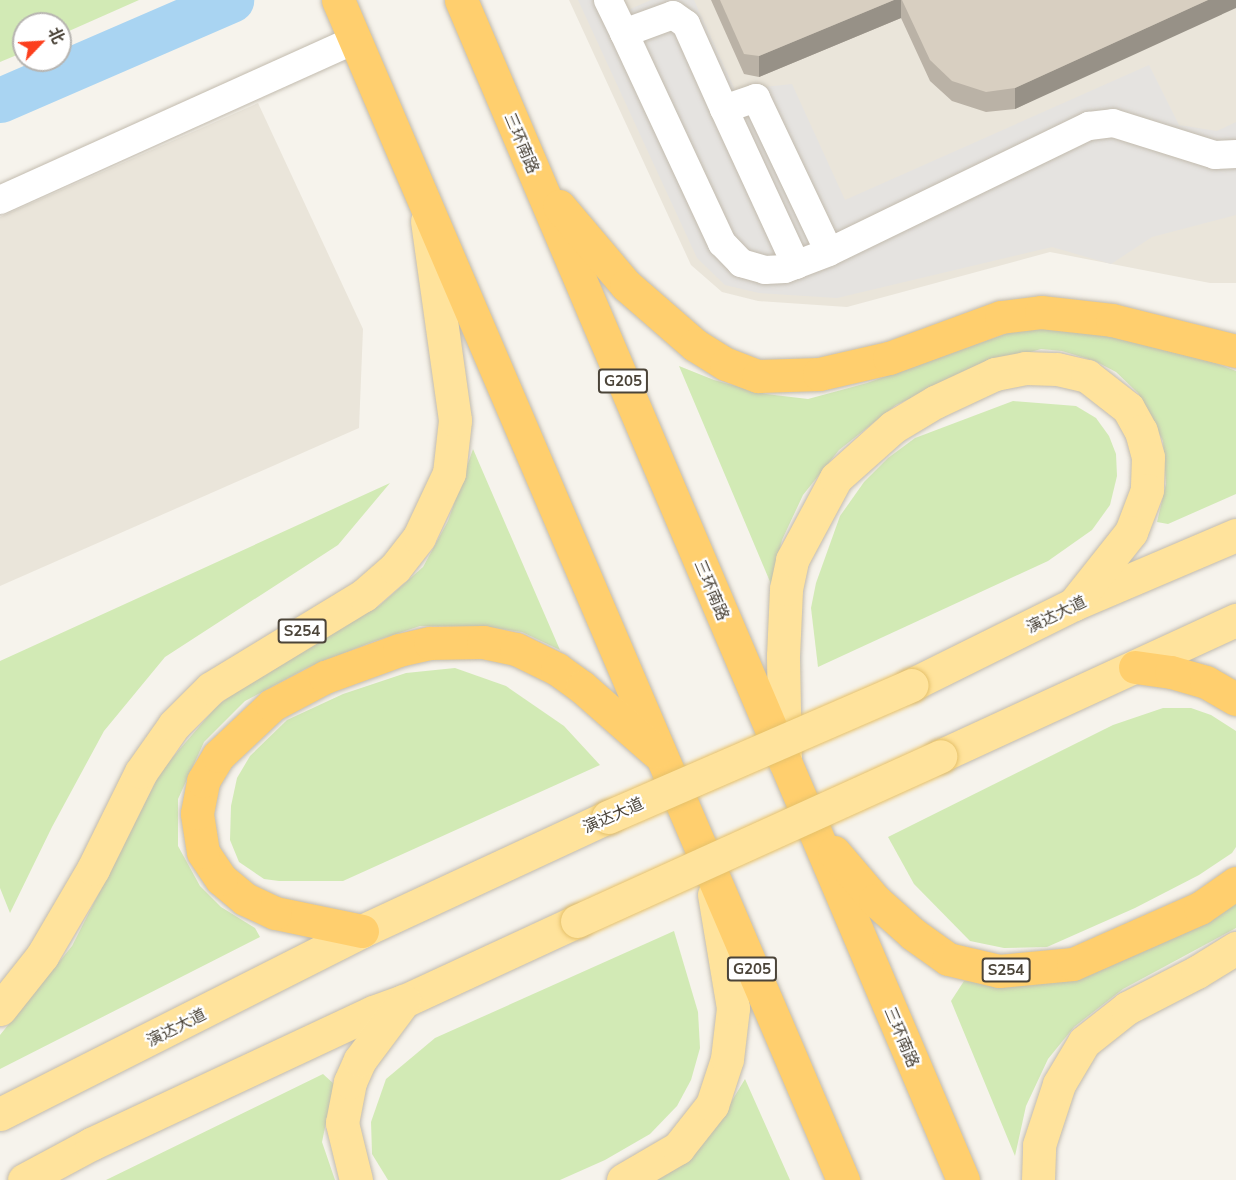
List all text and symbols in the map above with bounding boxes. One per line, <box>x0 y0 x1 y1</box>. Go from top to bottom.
north arrow <box>12 12 72 72</box>
text: 北 <box>44 24 69 47</box>
street label: 三环南路 <box>501 110 543 176</box>
road number: G205 <box>598 369 648 393</box>
street label: 三环南路 <box>691 557 733 623</box>
street label: 演达大道 <box>1023 591 1089 637</box>
road number: S254 <box>276 619 328 643</box>
street label: 演达大道 <box>580 793 646 837</box>
road number: G205 <box>726 957 777 981</box>
road number: S254 <box>980 958 1032 982</box>
street label: 演达大道 <box>143 1004 209 1050</box>
street label: 三环南路 <box>881 1004 923 1070</box>

